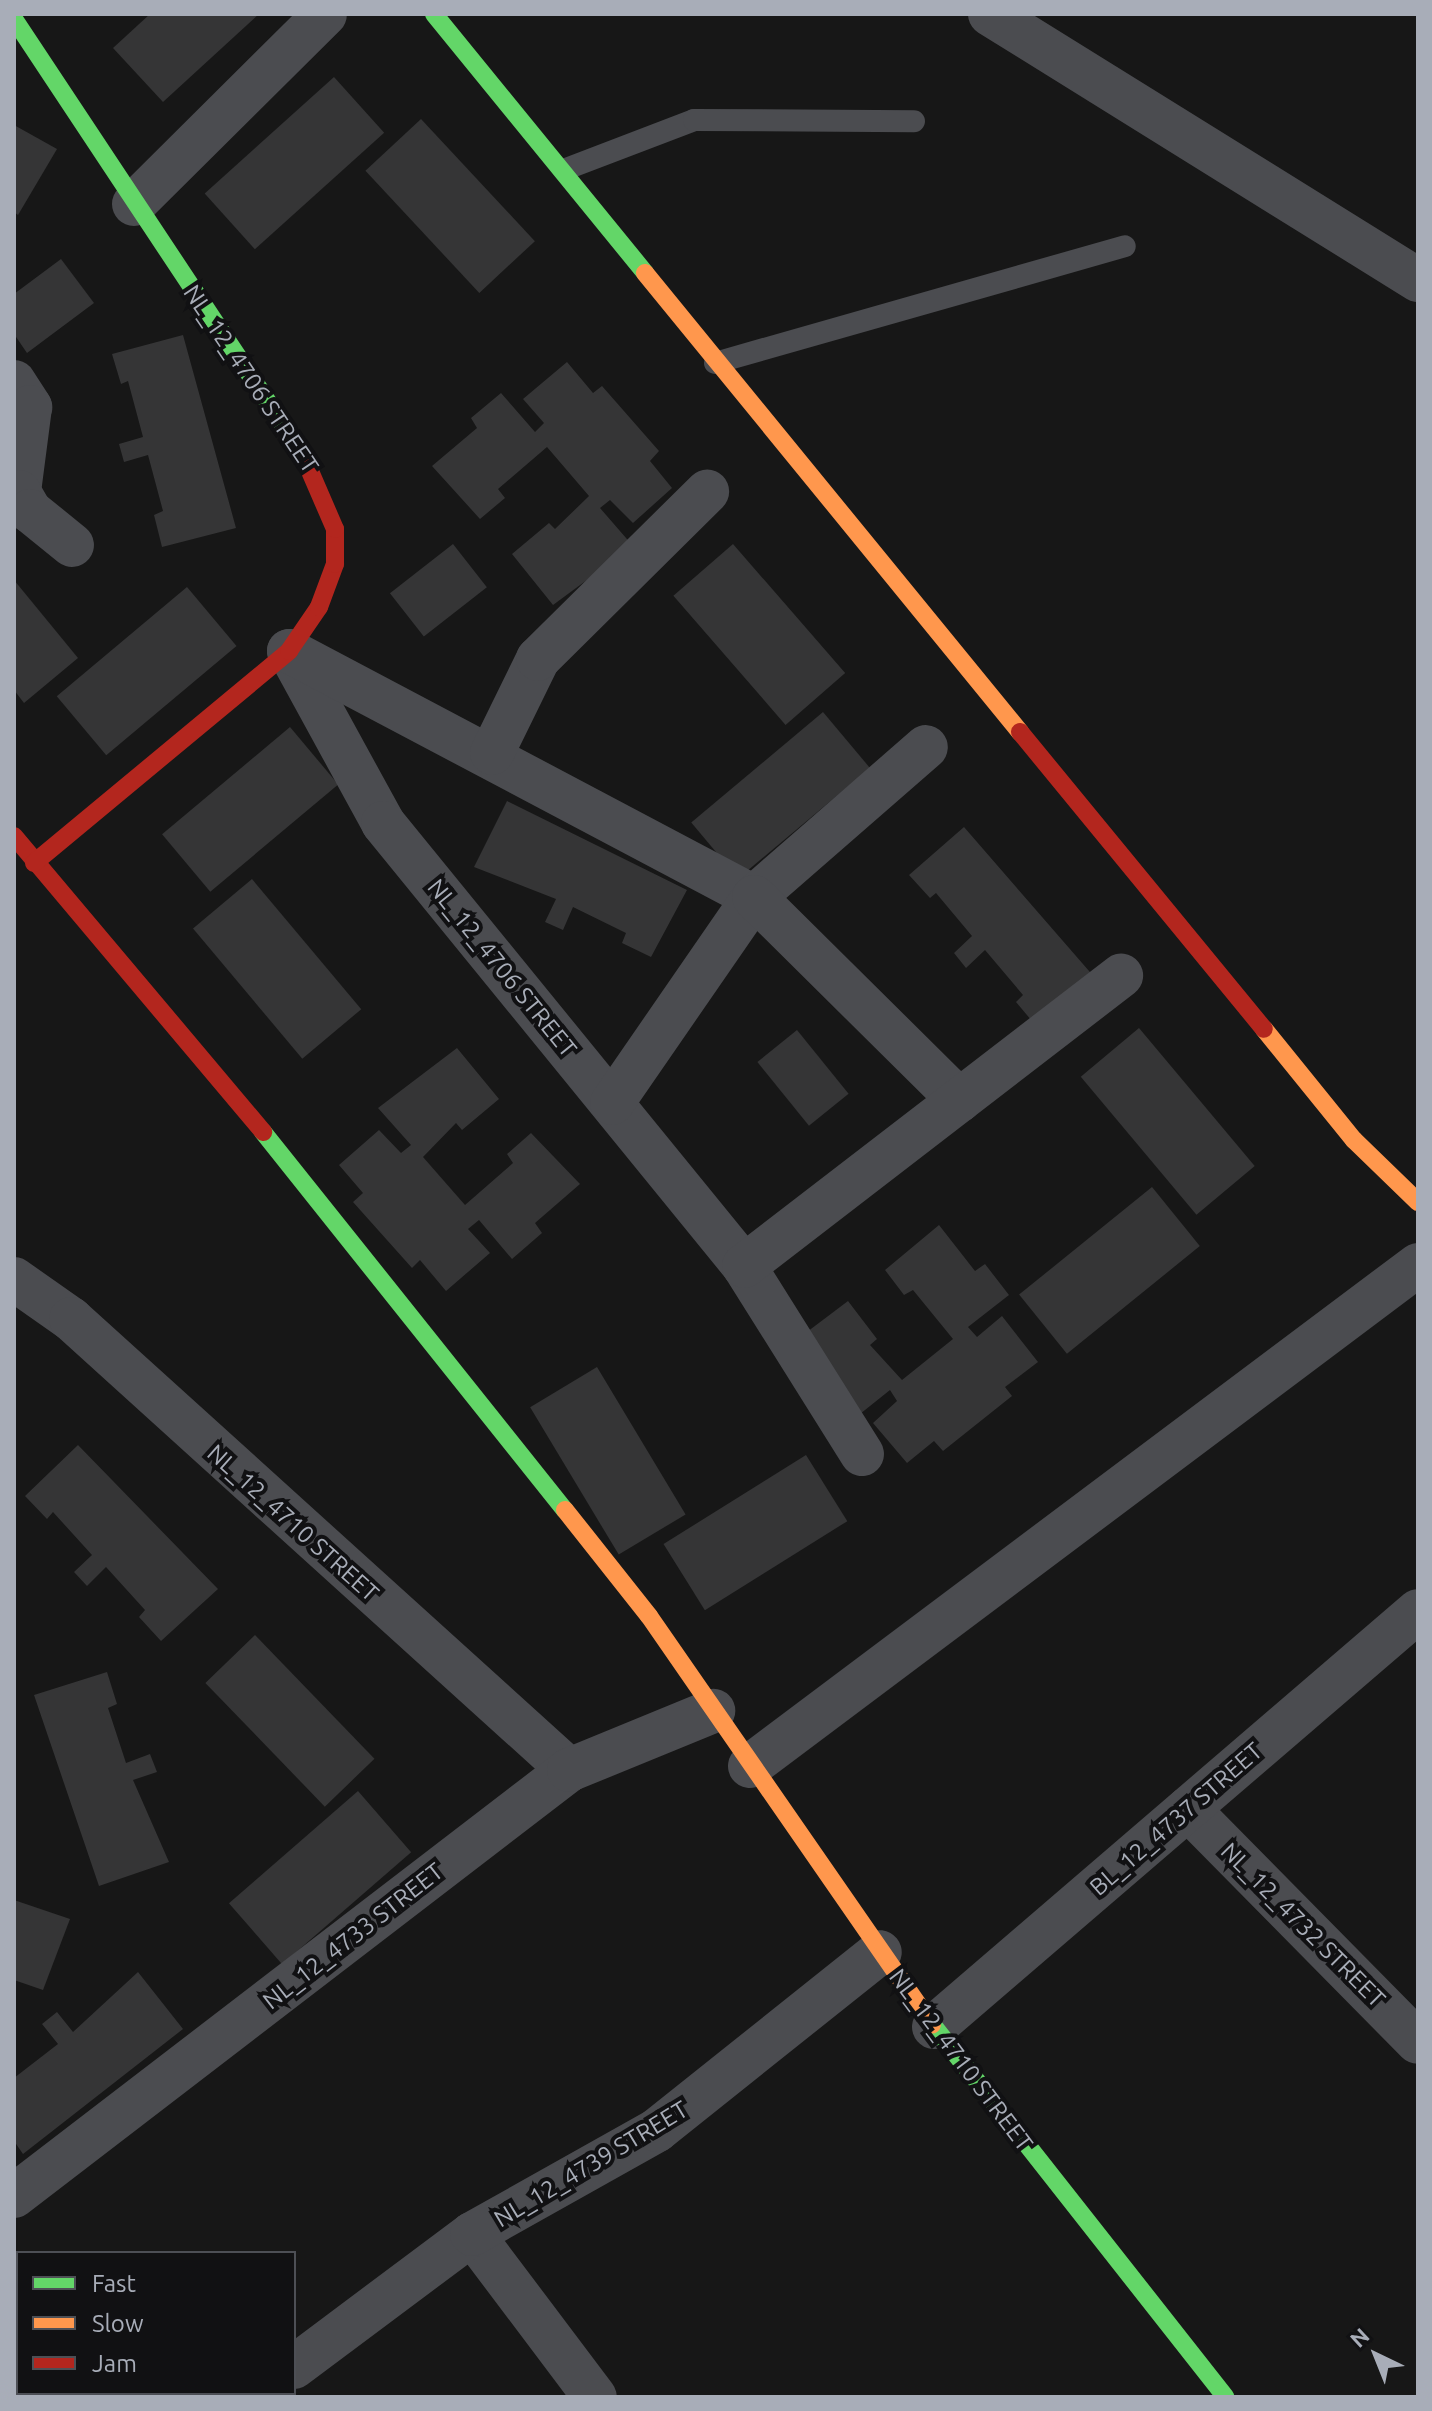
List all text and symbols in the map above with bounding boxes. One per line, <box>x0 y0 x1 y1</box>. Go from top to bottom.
street label: NL_12_4706 STREET <box>177 279 325 479</box>
street label: NL_12_4706 STREET <box>421 873 583 1063</box>
street label: NL_12_4710 STREET <box>201 1438 385 1608</box>
street label: BL_12_4737 STREET <box>1084 1736 1268 1902</box>
street label: NL_12_4732 STREET <box>1215 1837 1391 2013</box>
street label: NL_12_4733 STREET <box>257 1857 449 2015</box>
street label: NL_12_4710 STREET <box>883 1963 1039 2157</box>
street label: NL_12_4739 STREET <box>489 2095 693 2233</box>
legend <box>16 2251 296 2395</box>
text: Fast <box>92 2270 136 2297</box>
text: Slow <box>92 2310 144 2337</box>
north arrow <box>1336 2315 1416 2395</box>
text: N <box>1345 2322 1374 2352</box>
text: Jam <box>92 2350 137 2377</box>

